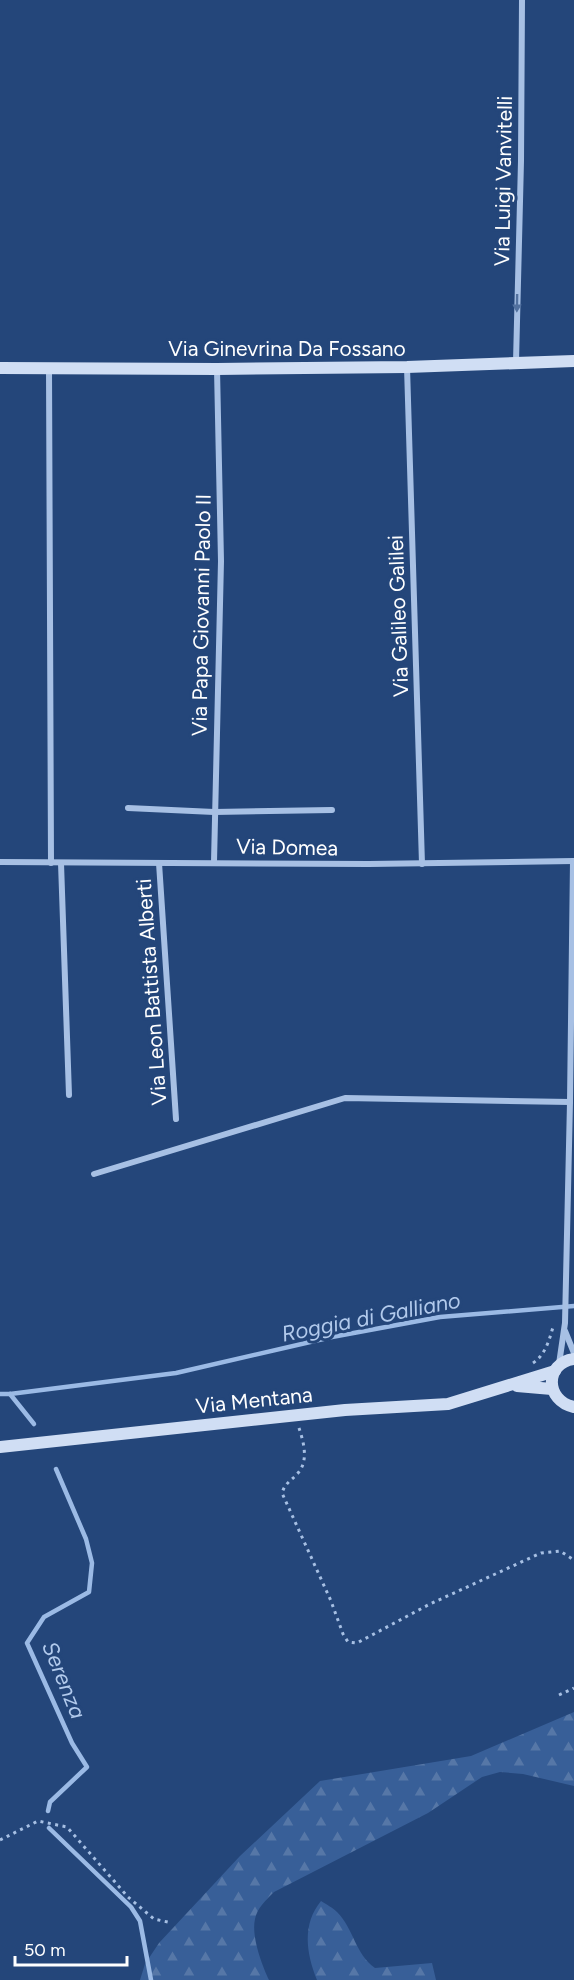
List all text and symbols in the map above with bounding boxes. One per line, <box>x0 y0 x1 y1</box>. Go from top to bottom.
street label: Via Luigi Vanvitelli <box>489 96 517 266</box>
one-way arrow <box>513 294 522 313</box>
street label: Via Ginevrina Da Fossano <box>168 336 406 361</box>
street label: Via Papa Giovanni Paolo II <box>186 494 216 736</box>
street label: Via Galileo Galilei <box>383 535 413 697</box>
street label: Via Domea <box>236 834 338 860</box>
street label: Via Leon Battista Alberti <box>131 878 171 1106</box>
water label: Roggia di Galliano <box>279 1286 463 1348</box>
street label: Via Mentana <box>194 1381 314 1419</box>
water label: Serenza <box>36 1637 92 1723</box>
scale bar <box>15 1929 128 1967</box>
text: 50 m <box>24 1939 66 1961</box>

